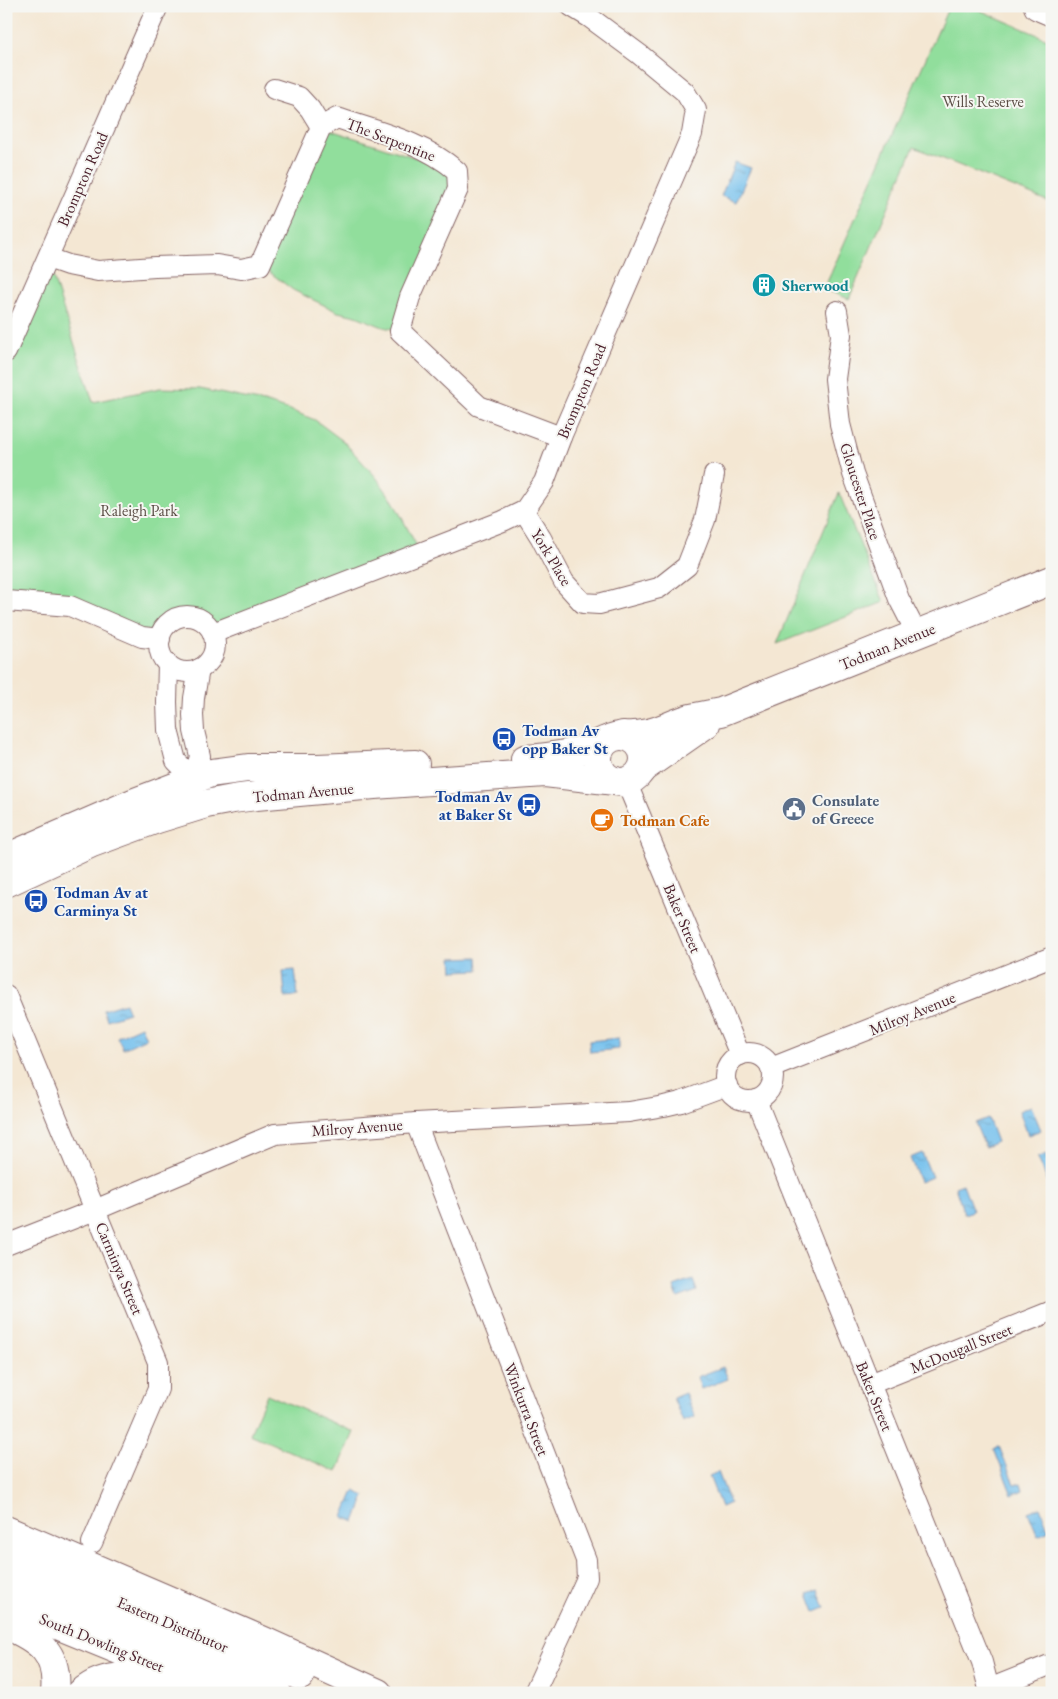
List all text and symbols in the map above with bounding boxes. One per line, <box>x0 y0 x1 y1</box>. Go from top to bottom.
park label: Wills Reserve <box>942 91 1024 112</box>
street label: The Serpentine <box>343 113 438 166</box>
street label: Brompton Road <box>52 128 113 230</box>
building icon: Sherwood <box>751 272 777 298</box>
place label: Sherwood <box>782 275 849 296</box>
street label: Brompton Road <box>552 340 611 442</box>
street label: Gloucester Place <box>835 440 886 542</box>
park label: Raleigh Park <box>100 500 178 521</box>
street label: York Place <box>526 525 577 590</box>
street label: Todman Avenue <box>836 618 938 675</box>
place label: Todman Av opp Baker St <box>522 720 608 759</box>
bus stop icon: Todman Av opp Baker St <box>491 726 517 752</box>
street label: Todman Avenue <box>252 778 355 807</box>
place label: Todman Av at Baker St <box>435 786 512 825</box>
place label: Consulate of Greece <box>812 790 880 829</box>
bus stop icon: Todman Av at Baker St <box>516 792 542 818</box>
public building icon: Consulate of Greece <box>781 796 807 822</box>
cafe icon: Todman Cafe <box>589 807 615 833</box>
place label: Todman Cafe <box>620 810 710 831</box>
street label: Baker Street <box>659 880 707 956</box>
place label: Todman Av at Carminya St <box>54 882 148 921</box>
bus stop icon: Todman Av at Carminya St <box>23 888 49 914</box>
street label: Milroy Avenue <box>866 987 958 1040</box>
street label: Milroy Avenue <box>311 1114 403 1141</box>
street label: Carminya Street <box>91 1219 149 1318</box>
street label: McDougall Street <box>907 1318 1015 1379</box>
street label: Baker Street <box>851 1358 898 1434</box>
street label: Winkurra Street <box>499 1360 554 1459</box>
street label: Eastern Distributor <box>114 1592 232 1658</box>
street label: South Dowling Street <box>36 1608 167 1677</box>

